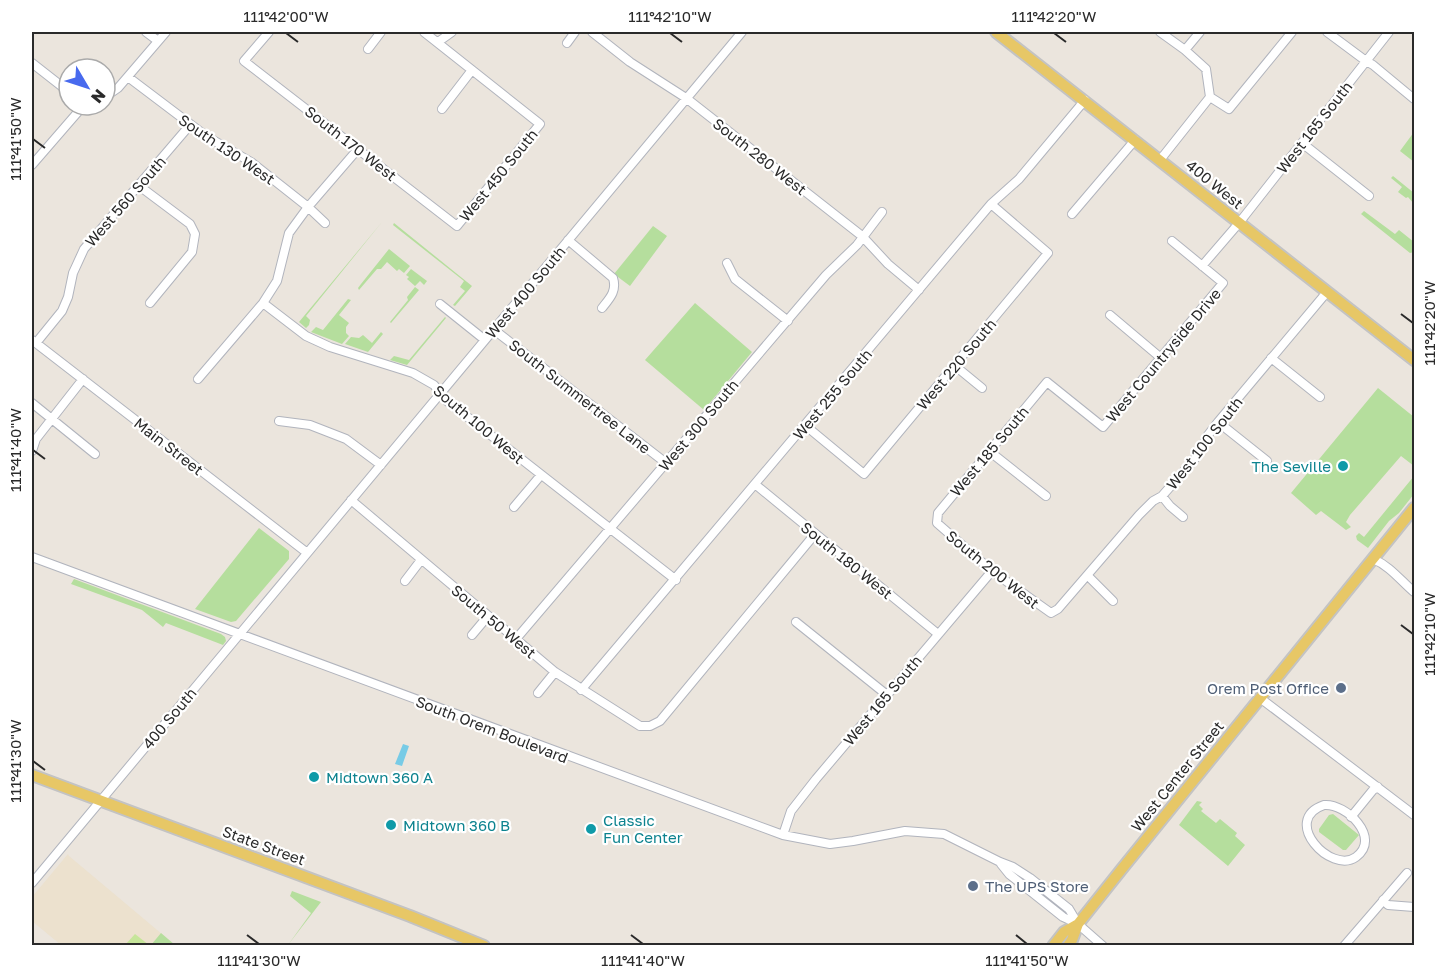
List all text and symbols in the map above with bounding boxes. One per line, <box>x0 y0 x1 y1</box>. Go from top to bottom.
text: 111°42'00"W <box>243 7 329 25</box>
text: 111°42'10"W <box>628 7 712 25</box>
text: 111°42'20"W <box>1012 7 1096 25</box>
north arrow <box>57 57 117 117</box>
street label: West 165 South <box>1272 77 1356 177</box>
text: N <box>87 85 110 107</box>
text: 111°41'50"W <box>6 97 24 181</box>
street label: South 170 West <box>302 102 400 184</box>
street label: South 130 West <box>175 110 279 188</box>
street label: South 280 West <box>710 114 810 198</box>
street label: West 450 South <box>455 125 541 225</box>
street label: West 560 South <box>81 152 169 250</box>
street label: 400 West <box>1183 156 1247 212</box>
street label: West 400 South <box>481 242 569 342</box>
text: 111°42'20"W <box>1420 281 1438 365</box>
street label: West Countryside Drive <box>1102 284 1224 426</box>
street label: West 220 South <box>913 315 999 413</box>
street label: South Summertree Lane <box>506 335 655 457</box>
street label: West 255 South <box>789 345 875 443</box>
street label: West 300 South <box>654 375 742 475</box>
street label: South 100 West <box>430 381 528 467</box>
street label: West 100 South <box>1162 393 1246 493</box>
street label: West 185 South <box>946 402 1032 500</box>
text: 111°41'40"W <box>6 408 24 492</box>
street label: Main Street <box>131 413 207 479</box>
place label: The Seville <box>1251 457 1331 475</box>
marker: The Seville <box>1336 459 1350 473</box>
street label: South 180 West <box>798 518 896 602</box>
street label: South 200 West <box>943 526 1043 612</box>
street label: South 50 West <box>448 580 540 662</box>
text: 111°42'10"W <box>1420 592 1438 676</box>
street label: West 165 South <box>839 651 925 749</box>
place label: Orem Post Office <box>1207 679 1329 697</box>
marker: Orem Post Office <box>1334 681 1348 695</box>
street label: 400 South <box>138 684 200 752</box>
street label: South Orem Boulevard <box>413 692 571 766</box>
street label: West Center Street <box>1127 717 1227 835</box>
text: 111°41'30"W <box>6 719 24 803</box>
place label: Midtown 360 A <box>326 768 433 786</box>
marker: Midtown 360 A <box>307 770 321 784</box>
place label: Classic Fun Center <box>603 811 683 846</box>
place label: Midtown 360 B <box>403 816 510 834</box>
marker: Midtown 360 B <box>384 818 398 832</box>
street label: State Street <box>220 822 308 868</box>
marker: Classic Fun Center <box>584 822 598 836</box>
place label: The UPS Store <box>985 877 1089 895</box>
marker: The UPS Store <box>966 879 980 893</box>
text: 111°41'30"W <box>217 951 301 969</box>
text: 111°41'40"W <box>601 951 685 969</box>
text: 111°41'50"W <box>985 951 1069 969</box>

